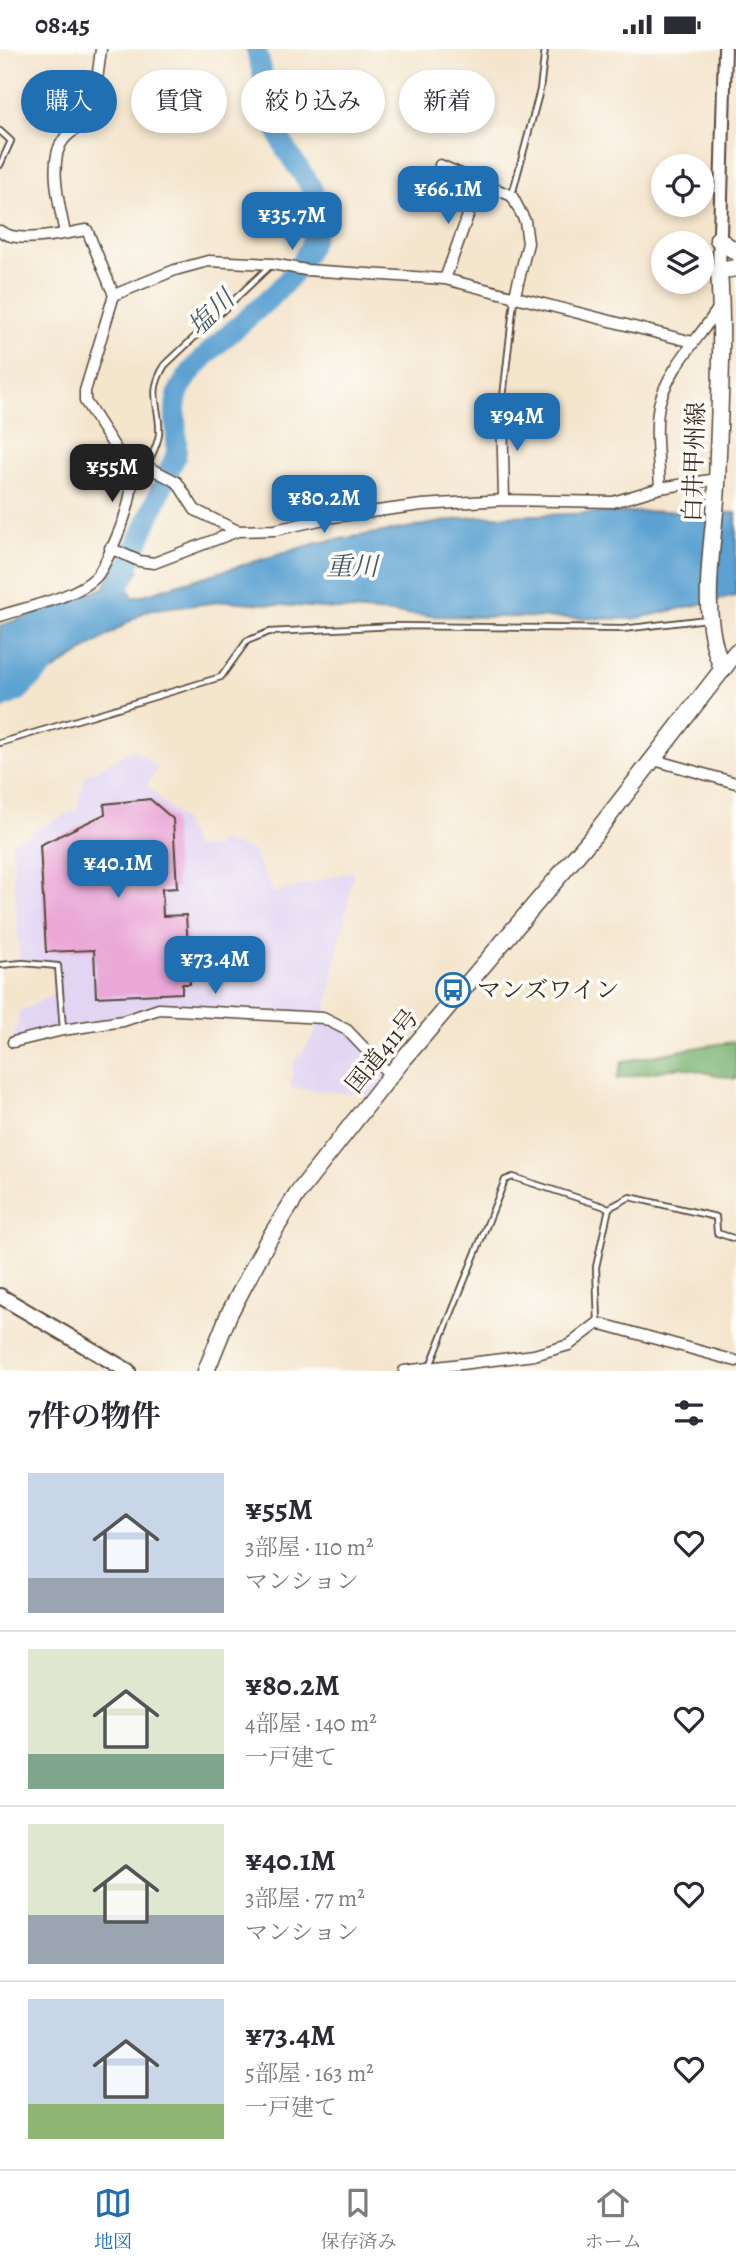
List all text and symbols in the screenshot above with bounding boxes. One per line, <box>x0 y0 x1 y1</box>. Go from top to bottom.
text: 08:45 <box>35 7 90 42</box>
chip: 購入 <box>21 70 117 133</box>
chip: 賃貸 <box>131 70 227 133</box>
chip: 絞り込み <box>241 70 385 133</box>
chip: 新着 <box>399 70 495 133</box>
map controls <box>651 154 714 294</box>
button: locate <box>651 154 714 217</box>
pin: ¥66.1M <box>391 167 505 226</box>
text: ¥66.1M <box>414 173 482 204</box>
pin: ¥35.7M <box>235 193 349 252</box>
text: ¥35.7M <box>258 199 326 230</box>
button: layers <box>651 231 714 294</box>
water label: 塩川 <box>180 280 244 344</box>
pin: ¥94M <box>476 393 558 453</box>
text: ¥94M <box>490 400 544 431</box>
street label: 白井甲州線 <box>676 401 712 523</box>
pin: ¥55M <box>71 445 153 504</box>
text: ¥55M <box>86 451 138 482</box>
pin: ¥80.2M <box>267 475 381 535</box>
text: ¥80.2M <box>288 482 360 513</box>
water label: 重川 <box>326 549 381 584</box>
pin: ¥40.1M <box>61 841 175 900</box>
text: ¥40.1M <box>83 847 153 878</box>
pin: ¥73.4M <box>158 937 272 996</box>
text: ¥73.4M <box>180 943 250 974</box>
bus stop icon: マンズワイン <box>434 971 472 1009</box>
place label: マンズワイン <box>477 974 620 1006</box>
street label: 国道411号 <box>338 1002 426 1100</box>
icon: filters <box>670 1394 708 1432</box>
text: 7件の物件 <box>28 1396 161 1436</box>
text: ¥55M <box>245 1489 313 1529</box>
icon: home <box>84 1501 168 1585</box>
icon: heart <box>670 1524 708 1562</box>
text: 3部屋 · 110 m² <box>245 1532 373 1563</box>
text: マンション <box>245 1566 359 1597</box>
text: ¥80.2M <box>245 1665 340 1705</box>
icon: home <box>84 1677 168 1761</box>
icon: heart <box>670 1700 708 1738</box>
text: 4部屋 · 140 m² <box>245 1708 377 1739</box>
text: 一戸建て <box>245 1742 337 1773</box>
text: ¥40.1M <box>245 1840 336 1880</box>
icon: home <box>84 1852 168 1936</box>
icon: heart <box>670 1875 708 1913</box>
text: 3部屋 · 77 m² <box>245 1883 365 1914</box>
text: マンション <box>245 1917 359 1948</box>
text: ¥73.4M <box>245 2015 336 2055</box>
icon: home <box>84 2027 168 2111</box>
icon: heart <box>670 2050 708 2088</box>
text: 5部屋 · 163 m² <box>245 2058 374 2089</box>
text: 一戸建て <box>245 2092 337 2123</box>
tab: 地図 <box>94 2184 132 2255</box>
tab: 保存済み <box>320 2184 397 2255</box>
tab: ホーム <box>585 2184 642 2255</box>

